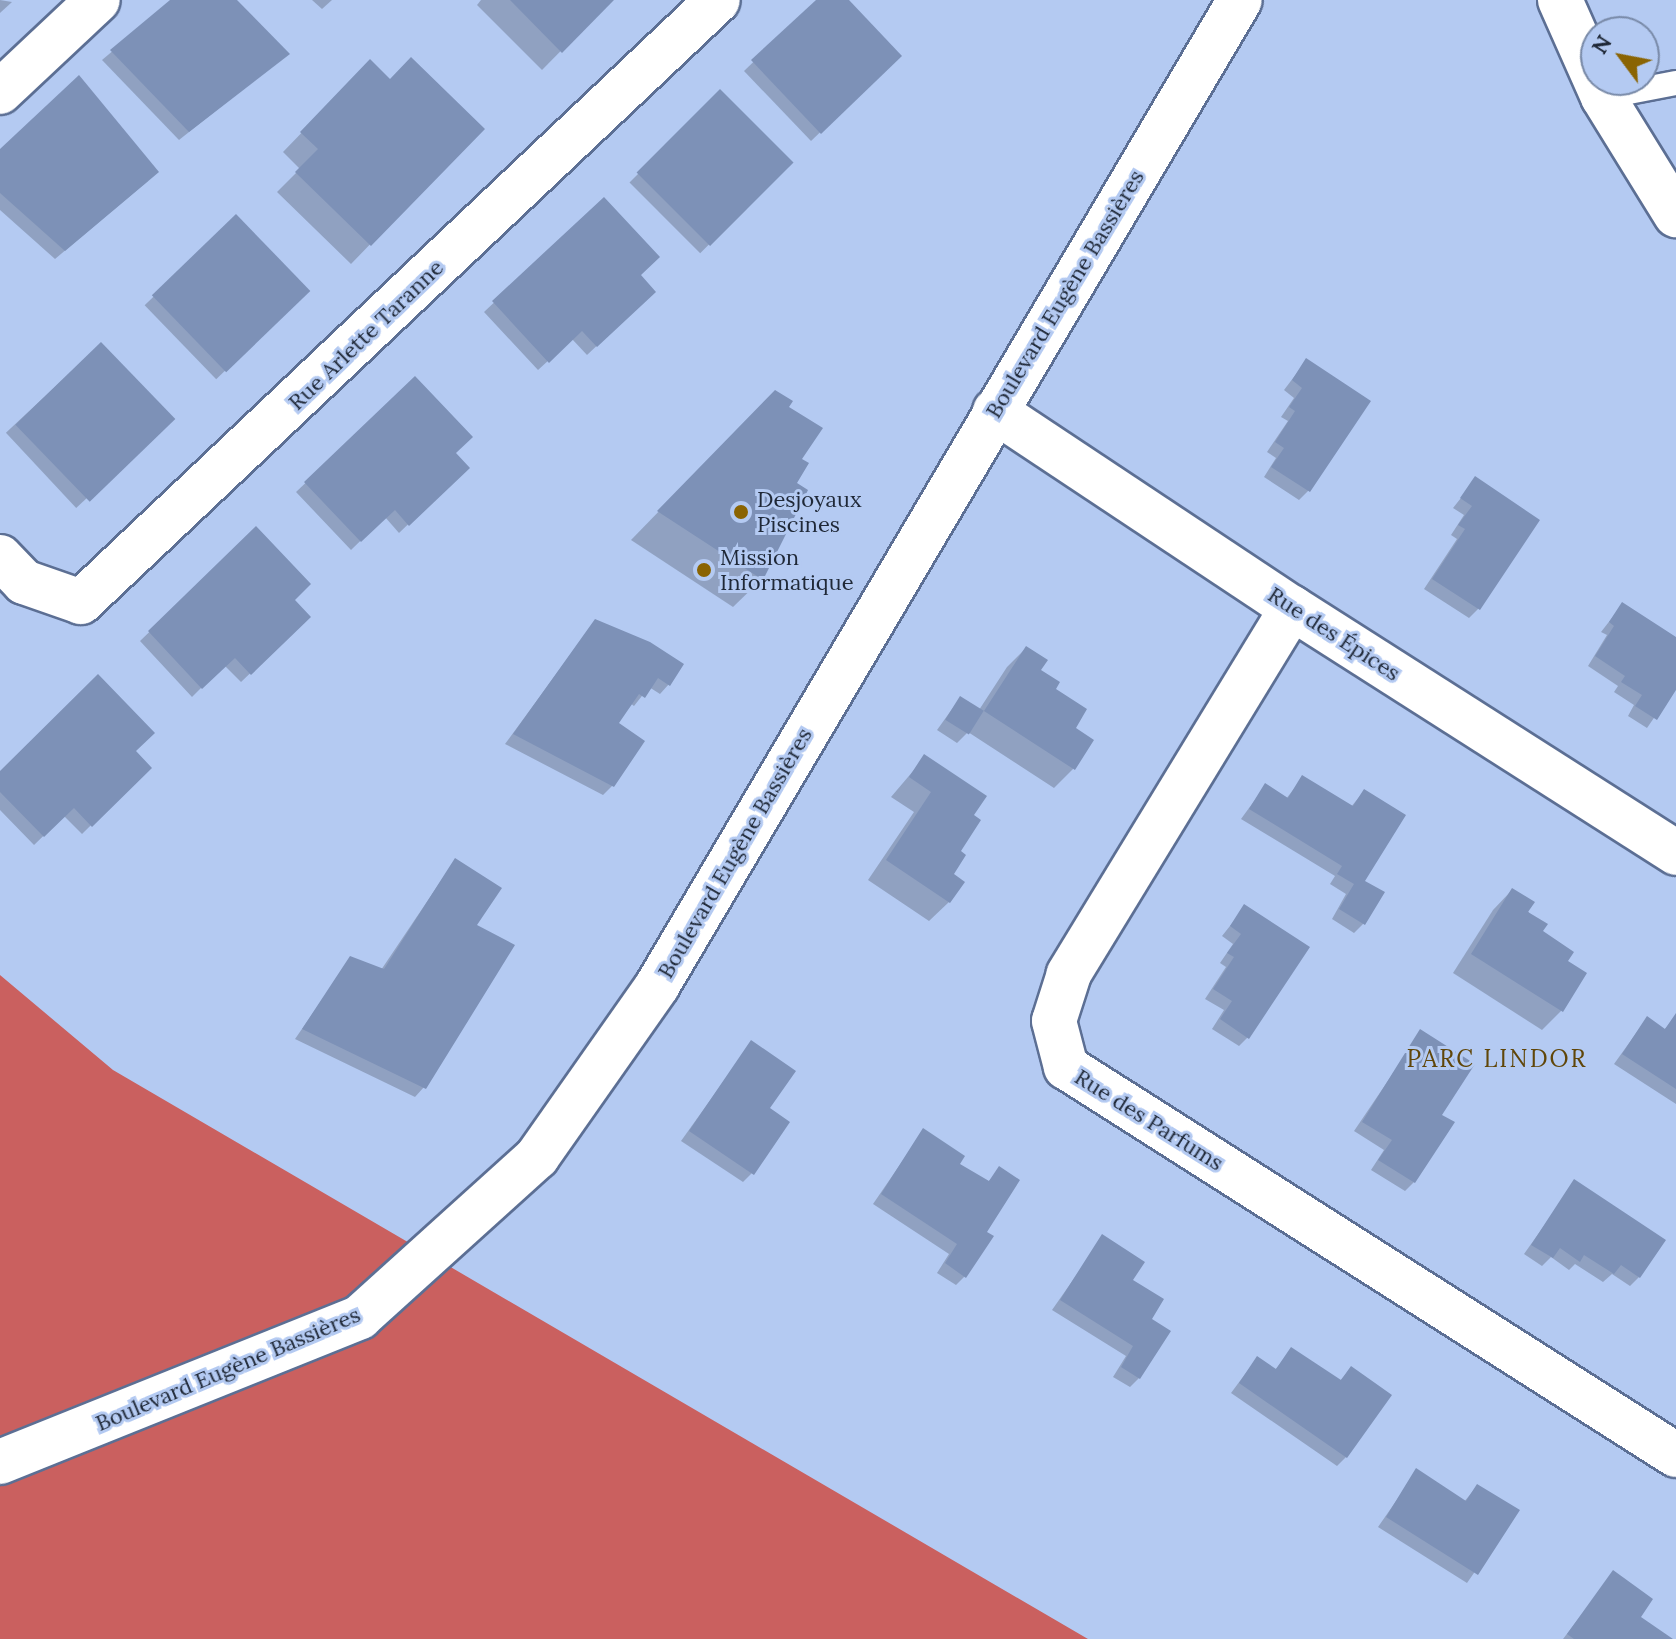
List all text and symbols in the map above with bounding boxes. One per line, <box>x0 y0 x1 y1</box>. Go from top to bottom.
north arrow <box>1580 16 1660 96</box>
text: N <box>1585 30 1618 59</box>
street label: Boulevard Eugène Bassières <box>980 165 1150 423</box>
street label: Rue Arlette Taranne <box>283 254 449 416</box>
place label: Desjoyaux Piscines <box>757 486 862 538</box>
marker: Desjoyaux Piscines <box>732 503 750 521</box>
place label: Mission Informatique <box>720 544 854 596</box>
marker: Mission Informatique <box>695 561 713 579</box>
street label: Rue des Épices <box>1263 581 1405 687</box>
street label: Boulevard Eugène Bassières <box>652 723 818 983</box>
district label: PARC LINDOR <box>1407 1045 1587 1073</box>
street label: Rue des Parfums <box>1070 1064 1228 1176</box>
street label: Boulevard Eugène Bassières <box>92 1301 364 1437</box>

